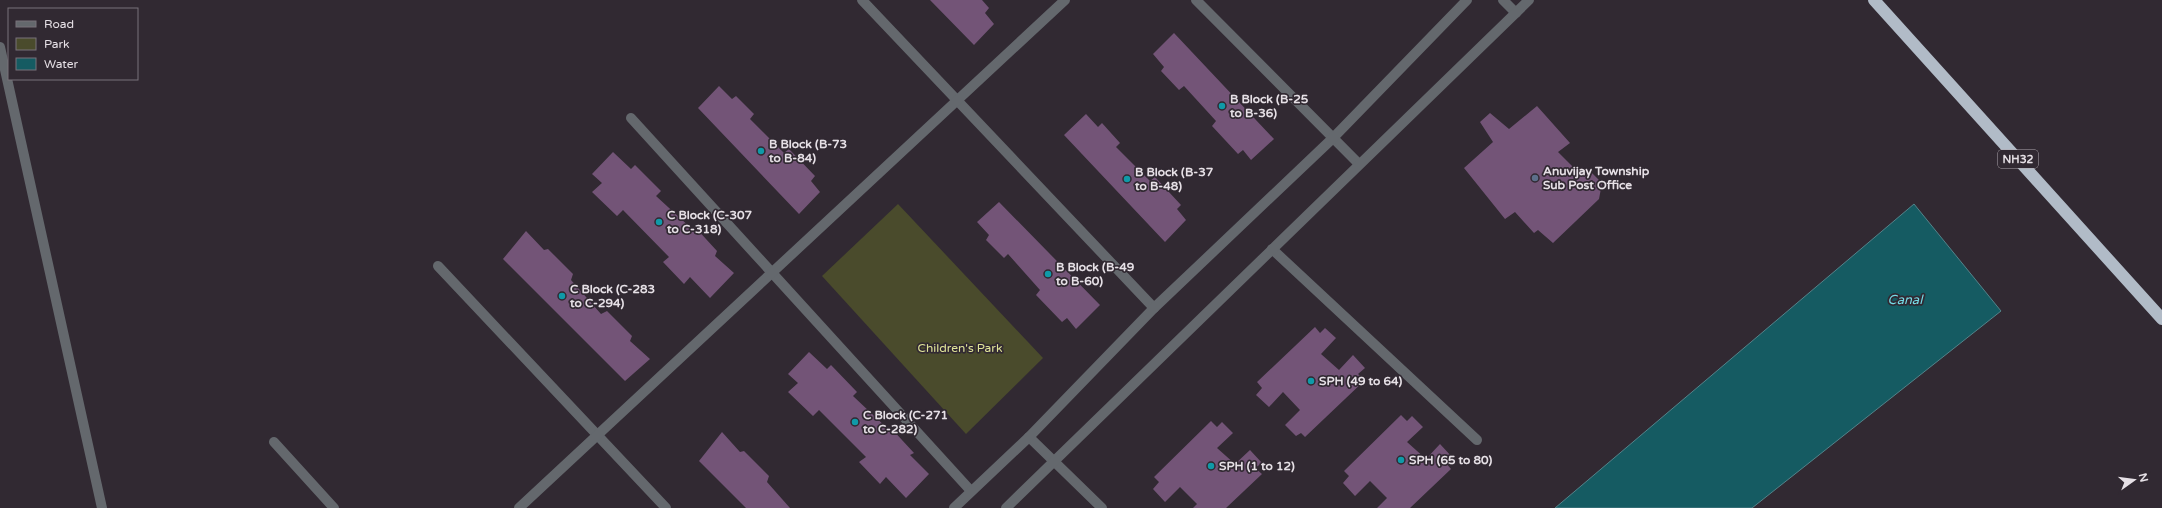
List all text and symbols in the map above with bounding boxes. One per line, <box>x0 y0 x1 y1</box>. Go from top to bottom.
legend <box>8 8 138 80</box>
text: Road <box>44 17 74 31</box>
text: Park <box>44 37 70 51</box>
text: Water <box>44 57 79 71</box>
place label: B Block (B-25 to B-36) <box>1229 92 1309 120</box>
marker: B Block (B-25 to B-36) <box>1217 101 1227 111</box>
place label: B Block (B-73 to B-84) <box>768 137 847 165</box>
marker: B Block (B-73 to B-84) <box>756 146 766 156</box>
road number: NH32 <box>1998 150 2038 168</box>
place label: Anuvijay Township Sub Post Office <box>1543 164 1650 192</box>
place label: B Block (B-37 to B-48) <box>1134 165 1214 193</box>
marker: Anuvijay Township Sub Post Office <box>1530 173 1540 183</box>
marker: B Block (B-37 to B-48) <box>1122 174 1132 184</box>
place label: C Block (C-307 to C-318) <box>666 208 753 236</box>
marker: C Block (C-307 to C-318) <box>654 217 664 227</box>
place label: B Block (B-49 to B-60) <box>1055 260 1135 288</box>
marker: B Block (B-49 to B-60) <box>1043 269 1053 279</box>
place label: C Block (C-283 to C-294) <box>569 282 655 310</box>
marker: C Block (C-283 to C-294) <box>557 291 567 301</box>
water label: Canal <box>1888 292 1924 308</box>
park label: Children's Park <box>918 341 1003 355</box>
place label: SPH (49 to 64) <box>1319 374 1403 388</box>
marker: SPH (49 to 64) <box>1306 376 1316 386</box>
place label: C Block (C-271 to C-282) <box>862 408 948 436</box>
marker: C Block (C-271 to C-282) <box>850 417 860 427</box>
place label: SPH (65 to 80) <box>1409 453 1493 467</box>
marker: SPH (65 to 80) <box>1396 455 1406 465</box>
place label: SPH (1 to 12) <box>1219 459 1295 473</box>
north arrow <box>2114 460 2154 500</box>
marker: SPH (1 to 12) <box>1206 461 1216 471</box>
text: N <box>2136 472 2151 484</box>

